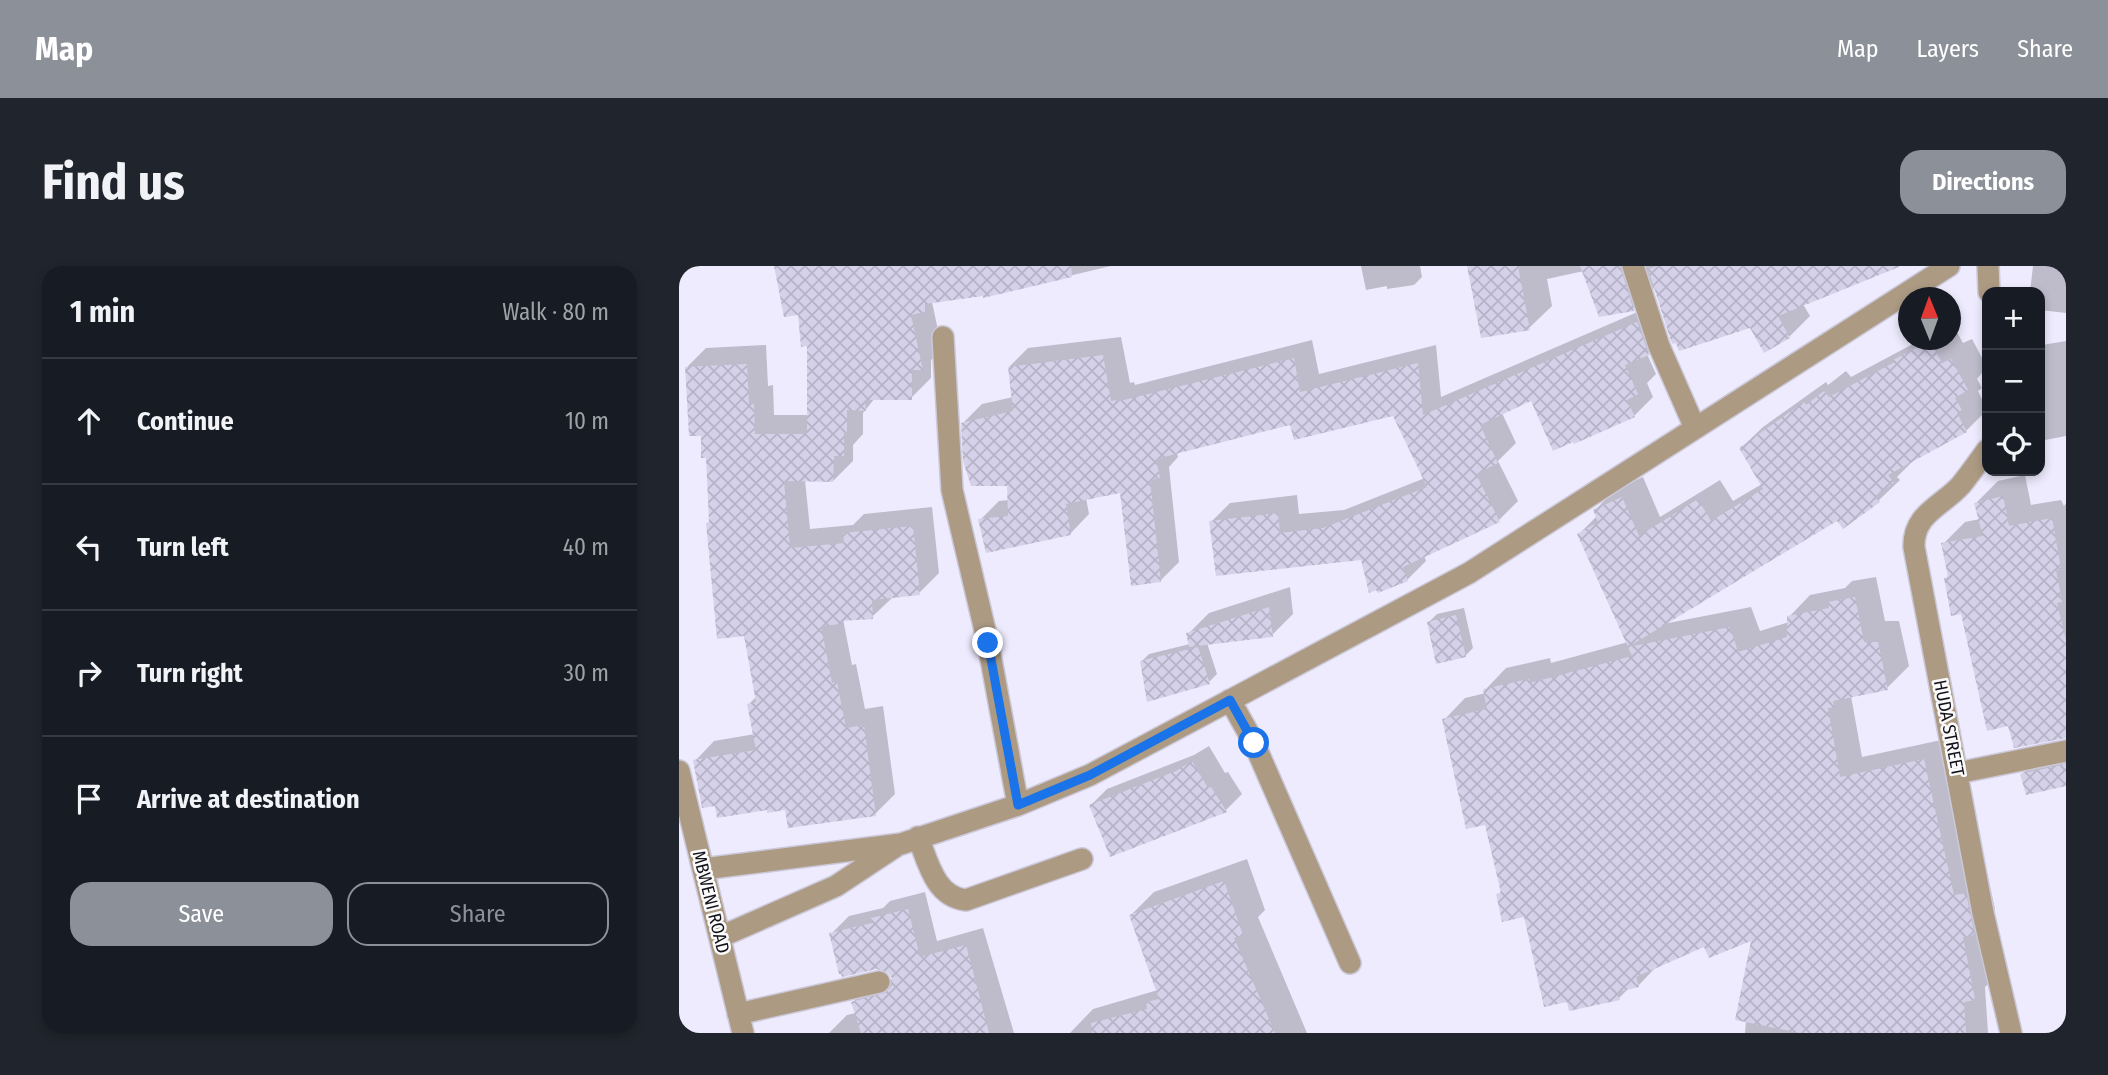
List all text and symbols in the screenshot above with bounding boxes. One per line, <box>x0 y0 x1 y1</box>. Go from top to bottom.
text: Map <box>35 29 93 69</box>
text: Map <box>1837 35 1879 63</box>
text: Layers <box>1917 35 1979 63</box>
text: Share <box>2017 35 2073 63</box>
button: Directions <box>1900 150 2066 214</box>
text: Find us <box>42 153 185 212</box>
north arrow <box>1898 287 1961 350</box>
map controls <box>1982 287 2045 476</box>
button: + <box>1982 287 2045 350</box>
text: 1 min <box>70 294 135 330</box>
text: Walk · 80 m <box>502 298 609 326</box>
button: − <box>1982 350 2045 413</box>
icon: ahead <box>70 402 108 440</box>
text: Continue <box>137 406 234 437</box>
text: 10 m <box>565 407 609 435</box>
button: locate <box>1982 413 2045 476</box>
icon: left <box>70 528 108 566</box>
text: Turn left <box>137 532 229 563</box>
text: 40 m <box>563 533 609 561</box>
route end <box>972 627 1003 658</box>
icon: right <box>70 654 108 692</box>
text: Turn right <box>137 658 243 689</box>
text: 30 m <box>564 659 609 687</box>
street label: HUDA STREET <box>1929 678 1969 779</box>
route start <box>1238 727 1269 758</box>
icon: arrive <box>70 780 108 818</box>
text: Arrive at destination <box>137 784 360 815</box>
street label: MBWENI ROAD <box>688 848 734 956</box>
button: Save <box>70 882 333 946</box>
button: Share <box>347 882 609 946</box>

